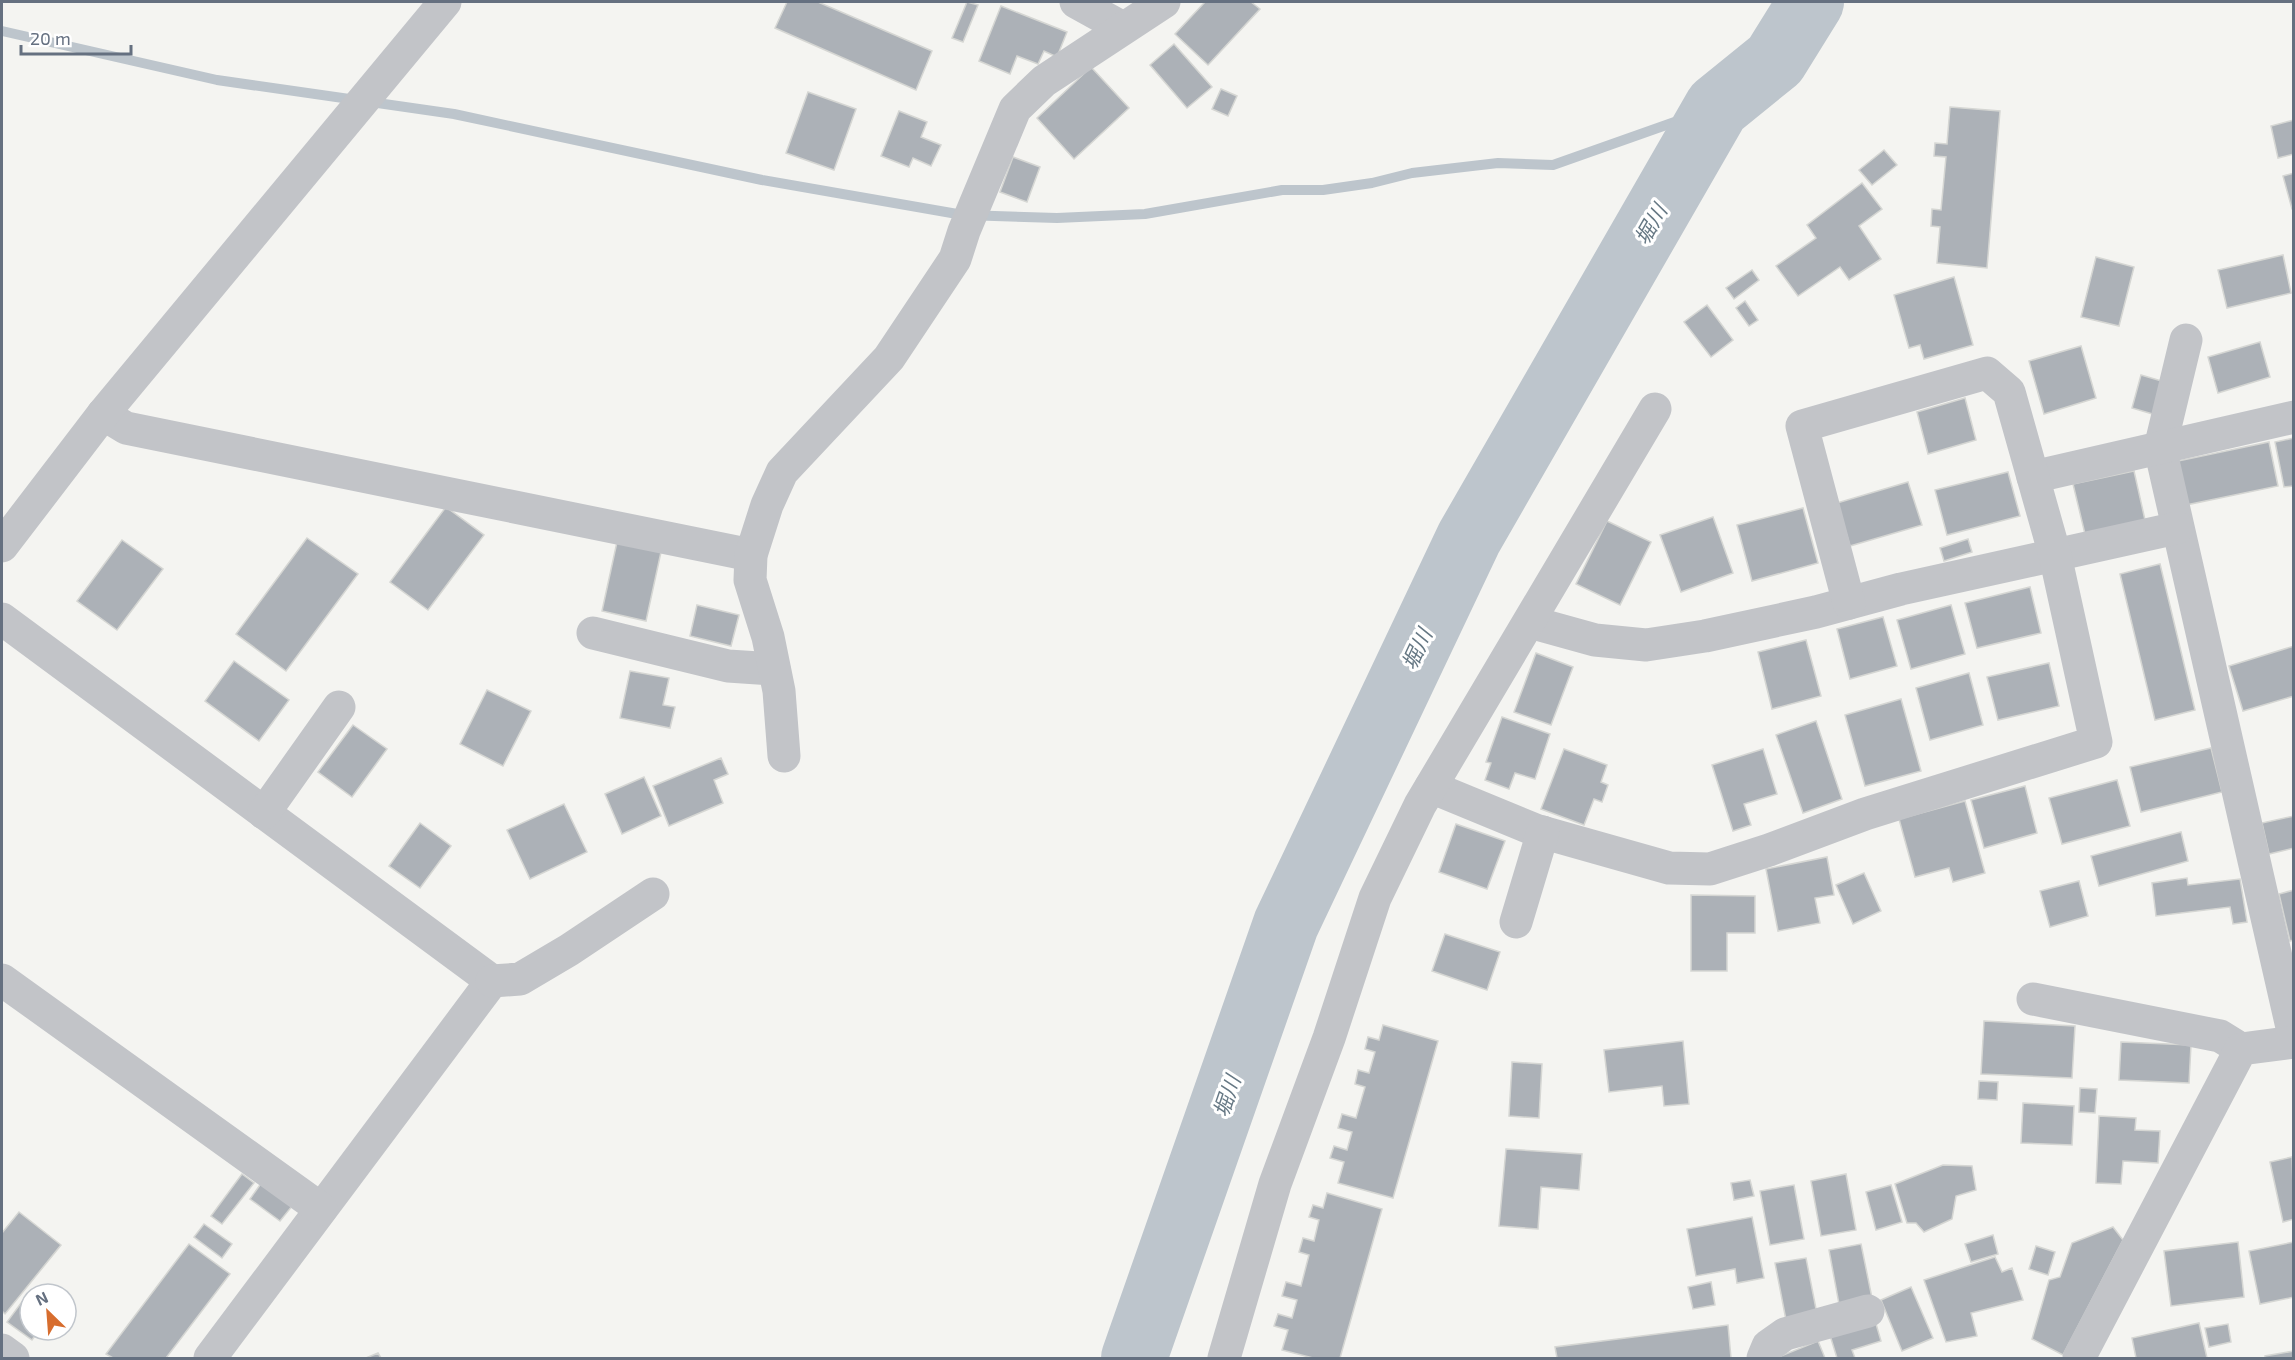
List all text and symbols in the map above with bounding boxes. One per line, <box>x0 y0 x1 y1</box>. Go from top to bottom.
scale bar <box>21 18 130 56</box>
text: 20 m <box>30 27 71 49</box>
water label: 堀川 <box>1629 198 1672 248</box>
water label: 堀川 <box>1396 623 1437 673</box>
water label: 堀川 <box>1207 1070 1245 1120</box>
north arrow <box>18 1282 78 1342</box>
text: N <box>32 1287 51 1309</box>

